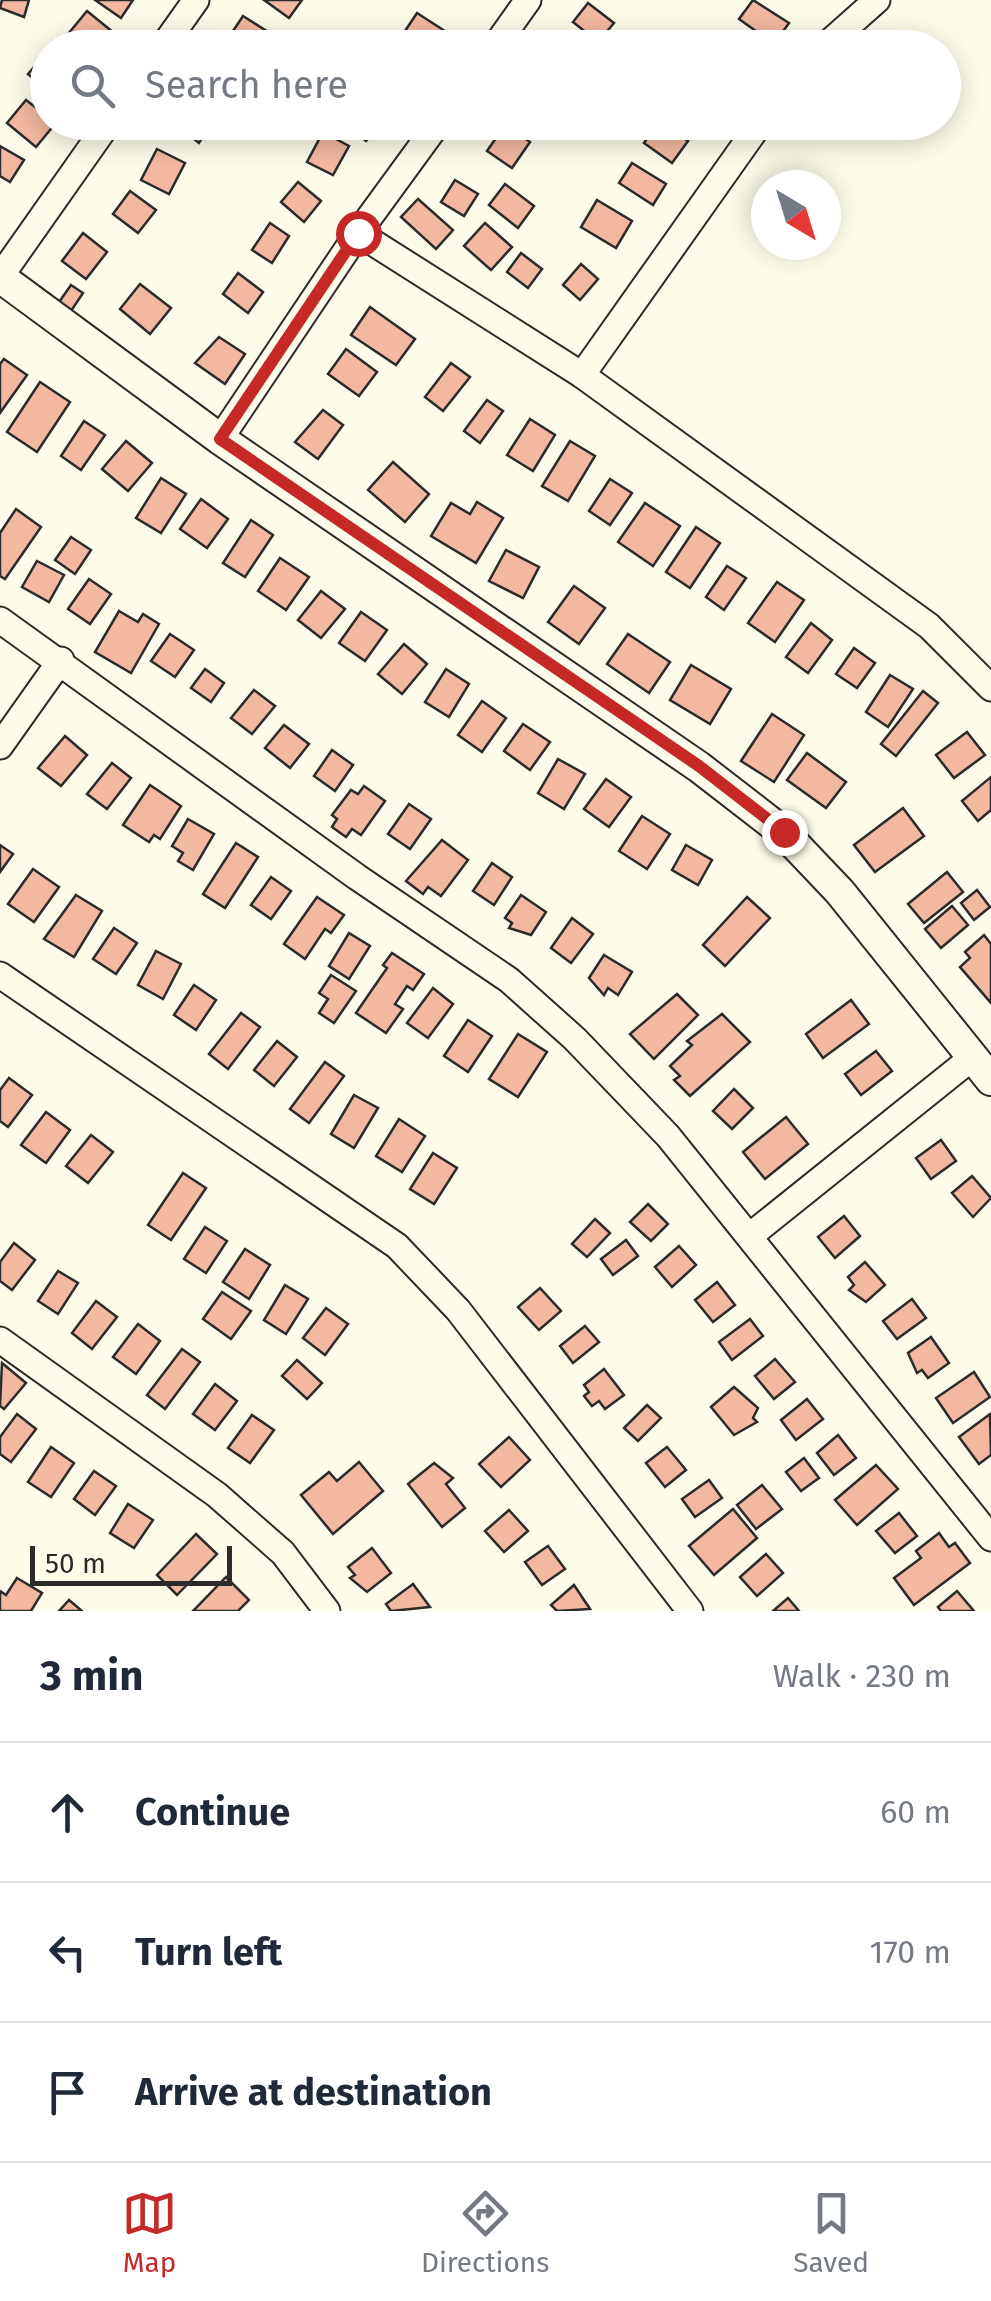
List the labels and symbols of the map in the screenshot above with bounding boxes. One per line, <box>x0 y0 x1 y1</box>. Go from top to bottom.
north arrow <box>751 170 841 260</box>
route start <box>336 211 382 257</box>
route end <box>762 810 808 856</box>
scale bar <box>30 1541 232 1586</box>

